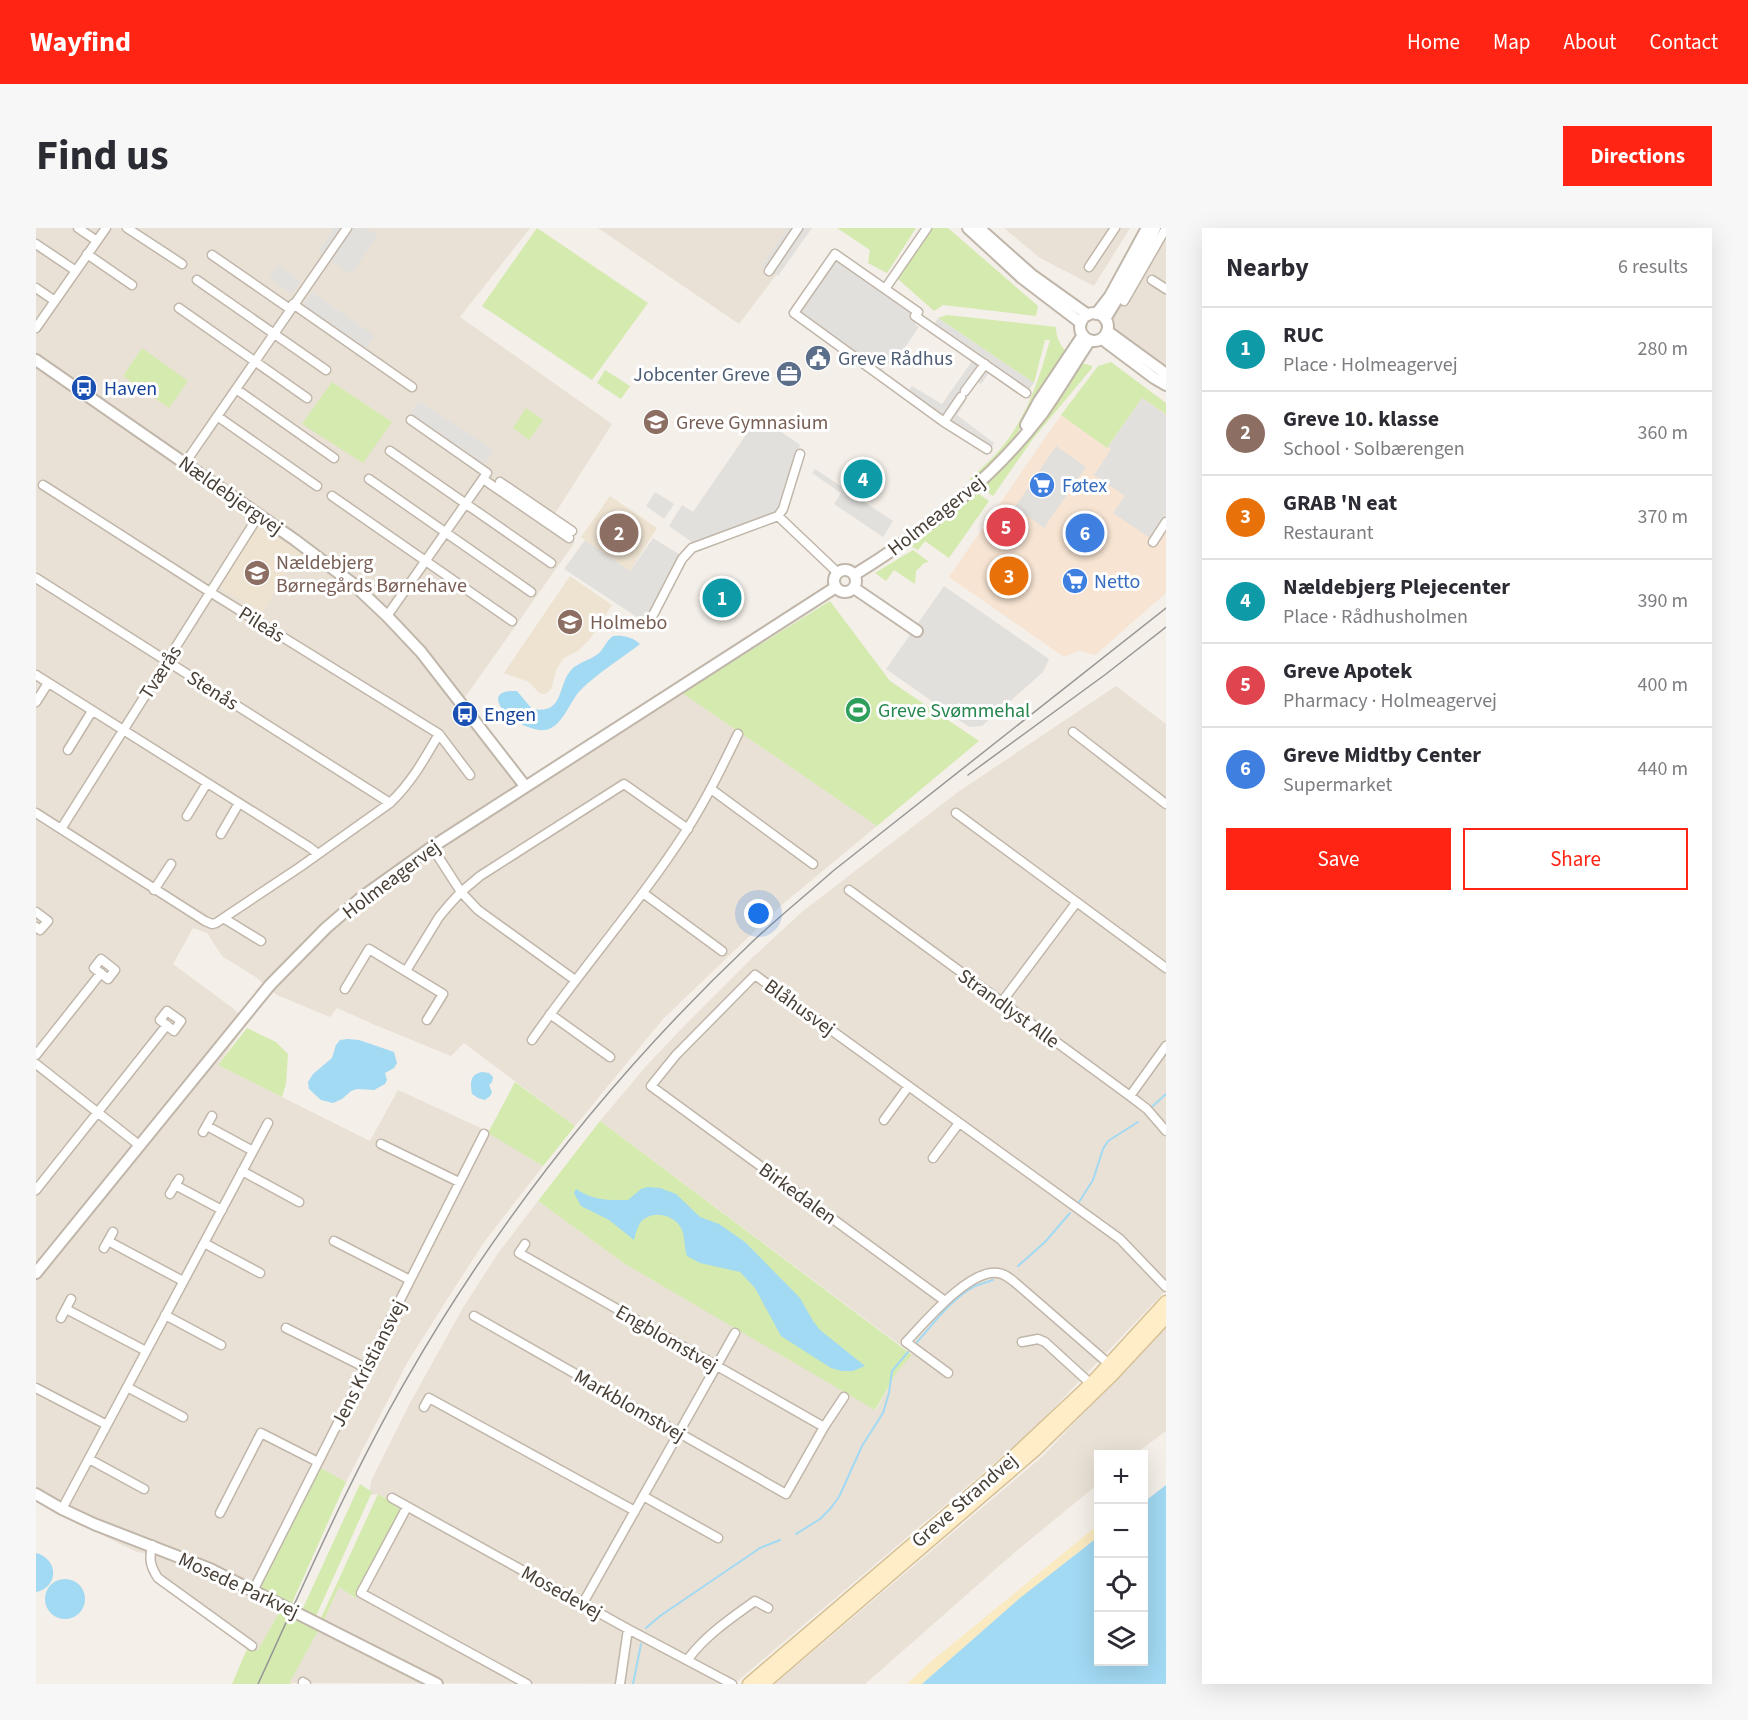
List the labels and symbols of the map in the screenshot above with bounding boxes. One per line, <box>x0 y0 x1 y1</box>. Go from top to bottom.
public building icon: Greve Rådhus <box>803 343 833 373</box>
place label: Greve Rådhus <box>838 345 953 373</box>
office icon: Jobcenter Greve <box>774 359 804 389</box>
place label: Jobcenter Greve <box>633 361 770 389</box>
bus stop icon: Haven <box>69 373 99 403</box>
place label: Haven <box>104 375 157 403</box>
school or university icon: Greve Gymnasium <box>641 407 671 437</box>
place label: Greve Gymnasium <box>676 409 828 437</box>
street label: Nældebjergvej <box>173 450 288 542</box>
pin: 4 <box>844 456 882 502</box>
street label: Holmeagervej <box>882 469 991 563</box>
supermarket icon: Føtex <box>1027 470 1057 500</box>
place label: Føtex <box>1062 472 1107 500</box>
pin: 5 <box>986 504 1026 550</box>
pin: 2 <box>600 510 638 556</box>
pin: 6 <box>1066 510 1104 556</box>
place label: Nældebjerg Børnegårds Børnehave <box>276 549 467 600</box>
pin: 3 <box>990 554 1028 598</box>
school or university icon: Nældebjerg Børnegårds Børnehave <box>242 558 272 588</box>
supermarket icon: Netto <box>1060 566 1090 596</box>
place label: Netto <box>1094 568 1140 596</box>
pin: 1 <box>702 576 742 620</box>
street label: Pileås <box>233 600 290 650</box>
school or university icon: Holmebo <box>555 607 585 637</box>
place label: Holmebo <box>590 609 667 637</box>
street label: Tværås <box>133 640 189 705</box>
street label: Stenås <box>181 664 244 718</box>
sports icon: Greve Svømmehal <box>843 695 873 725</box>
place label: Greve Svømmehal <box>878 697 1030 725</box>
bus stop icon: Engen <box>450 699 480 729</box>
place label: Engen <box>484 701 536 729</box>
street label: Holmeagervej <box>337 834 447 926</box>
your location <box>744 899 773 928</box>
street label: Strandlyst Alle <box>952 962 1065 1055</box>
street label: Blåhusvej <box>758 973 840 1043</box>
street label: Birkedalen <box>753 1156 842 1232</box>
street label: Jens Kristiansvej <box>325 1295 413 1432</box>
street label: Engblomstvej <box>610 1298 723 1379</box>
street label: Markblomstvej <box>569 1363 690 1449</box>
street label: Greve Strandvej <box>906 1447 1024 1555</box>
street label: Mosede Parkvej <box>174 1546 303 1626</box>
street label: Mosedevej <box>516 1559 607 1627</box>

